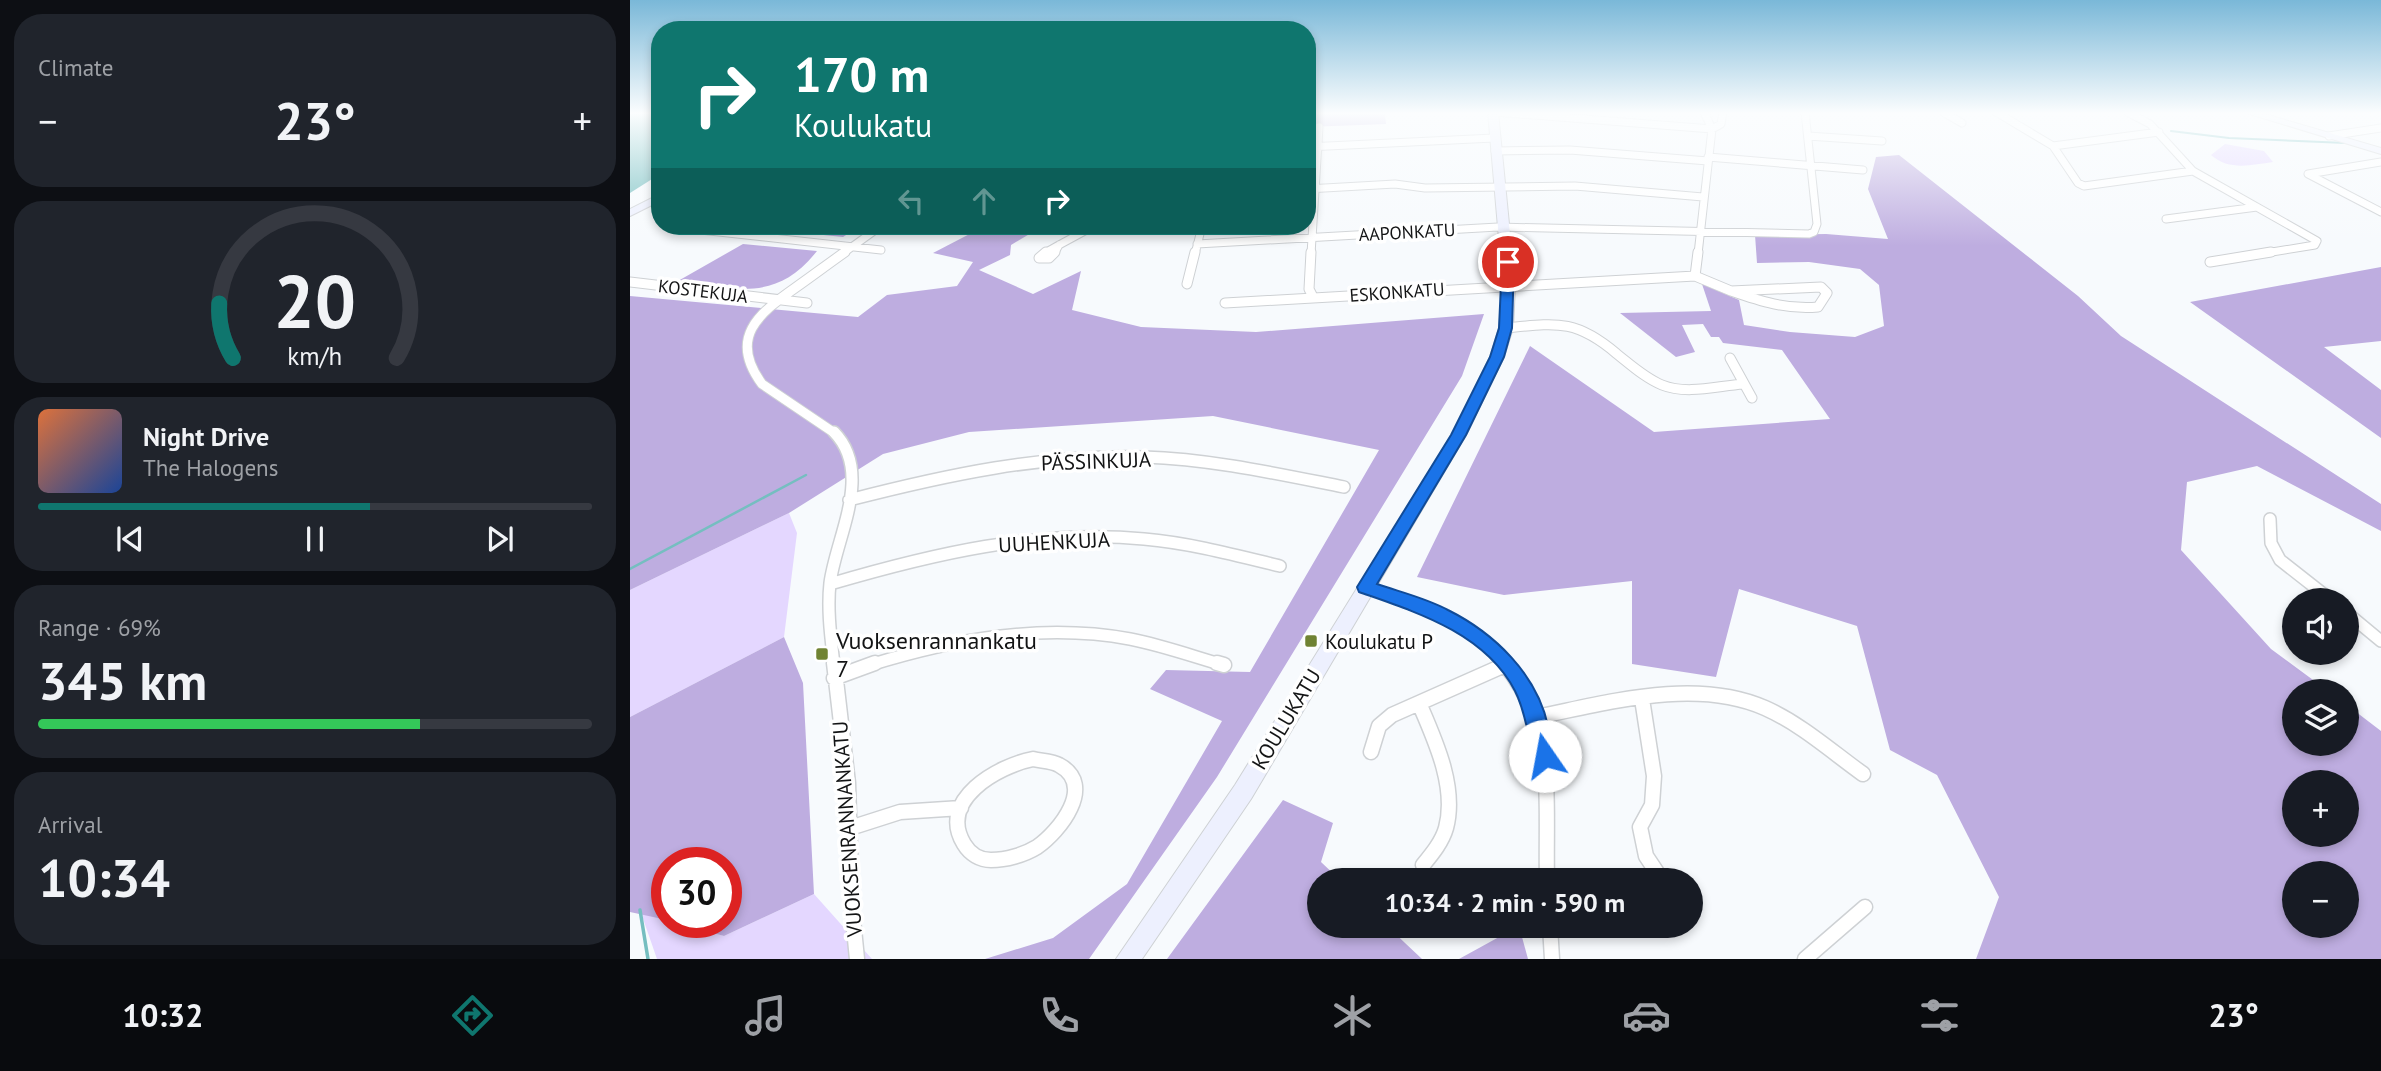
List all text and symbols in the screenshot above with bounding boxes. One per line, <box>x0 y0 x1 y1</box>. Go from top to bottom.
text: 170 m <box>794 42 929 106</box>
icon: right <box>679 49 770 140</box>
text: Climate <box>38 53 113 82</box>
text: 23° <box>274 87 356 154</box>
text: − <box>38 96 57 145</box>
text: + <box>573 96 592 145</box>
text: Koulukatu <box>794 104 932 146</box>
icon: left <box>892 182 930 220</box>
icon: ahead <box>965 182 1003 220</box>
icon: right <box>1038 182 1076 220</box>
street label: AAPONKATU <box>1358 218 1456 246</box>
pin <box>1478 232 1538 292</box>
icon: arrive <box>1489 243 1527 281</box>
text: 20 <box>274 255 356 349</box>
street label: KOSTEKUJA <box>657 274 750 308</box>
street label: ESKONKATU <box>1349 277 1445 307</box>
text: km/h <box>288 340 342 372</box>
text: Night Drive <box>143 420 269 453</box>
street label: PÄSSINKUJA <box>1040 446 1152 476</box>
text: The Halogens <box>143 453 278 482</box>
icon: previous <box>111 520 149 558</box>
icon: pause <box>296 520 334 558</box>
icon: next <box>481 520 519 558</box>
street label: UUHENKUJA <box>997 526 1111 558</box>
map controls <box>2282 588 2359 938</box>
button: sound <box>2282 588 2359 665</box>
text: Range · 69% <box>38 613 161 642</box>
place label: Vuoksenrannankatu 7 <box>835 625 1037 684</box>
place label: Koulukatu P <box>1325 628 1433 655</box>
marker: Koulukatu P <box>1303 633 1319 649</box>
marker: Vuoksenrannankatu 7 <box>814 646 830 662</box>
text: 345 km <box>38 647 207 714</box>
street label: KOULUKATU <box>1245 664 1327 774</box>
button: layers <box>2282 679 2359 756</box>
position arrow <box>1508 719 1582 793</box>
street label: VUOKSENRANNANKATU <box>826 720 868 939</box>
button: + <box>2282 770 2359 847</box>
text: Arrival <box>38 810 102 839</box>
text: 10:34 <box>38 844 170 911</box>
speed limit sign: 30 <box>651 847 742 938</box>
button: − <box>2282 861 2359 938</box>
text: 10:34 · 2 min · 590 m <box>1385 886 1625 919</box>
icon: directions <box>448 991 497 1040</box>
icon: music <box>741 991 790 1040</box>
icon: phone <box>1035 991 1084 1040</box>
icon: climate <box>1328 991 1377 1040</box>
icon: car <box>1622 991 1671 1040</box>
icon: filters <box>1915 991 1964 1040</box>
text: 10:32 <box>122 994 203 1036</box>
text: 23° <box>2208 994 2259 1036</box>

